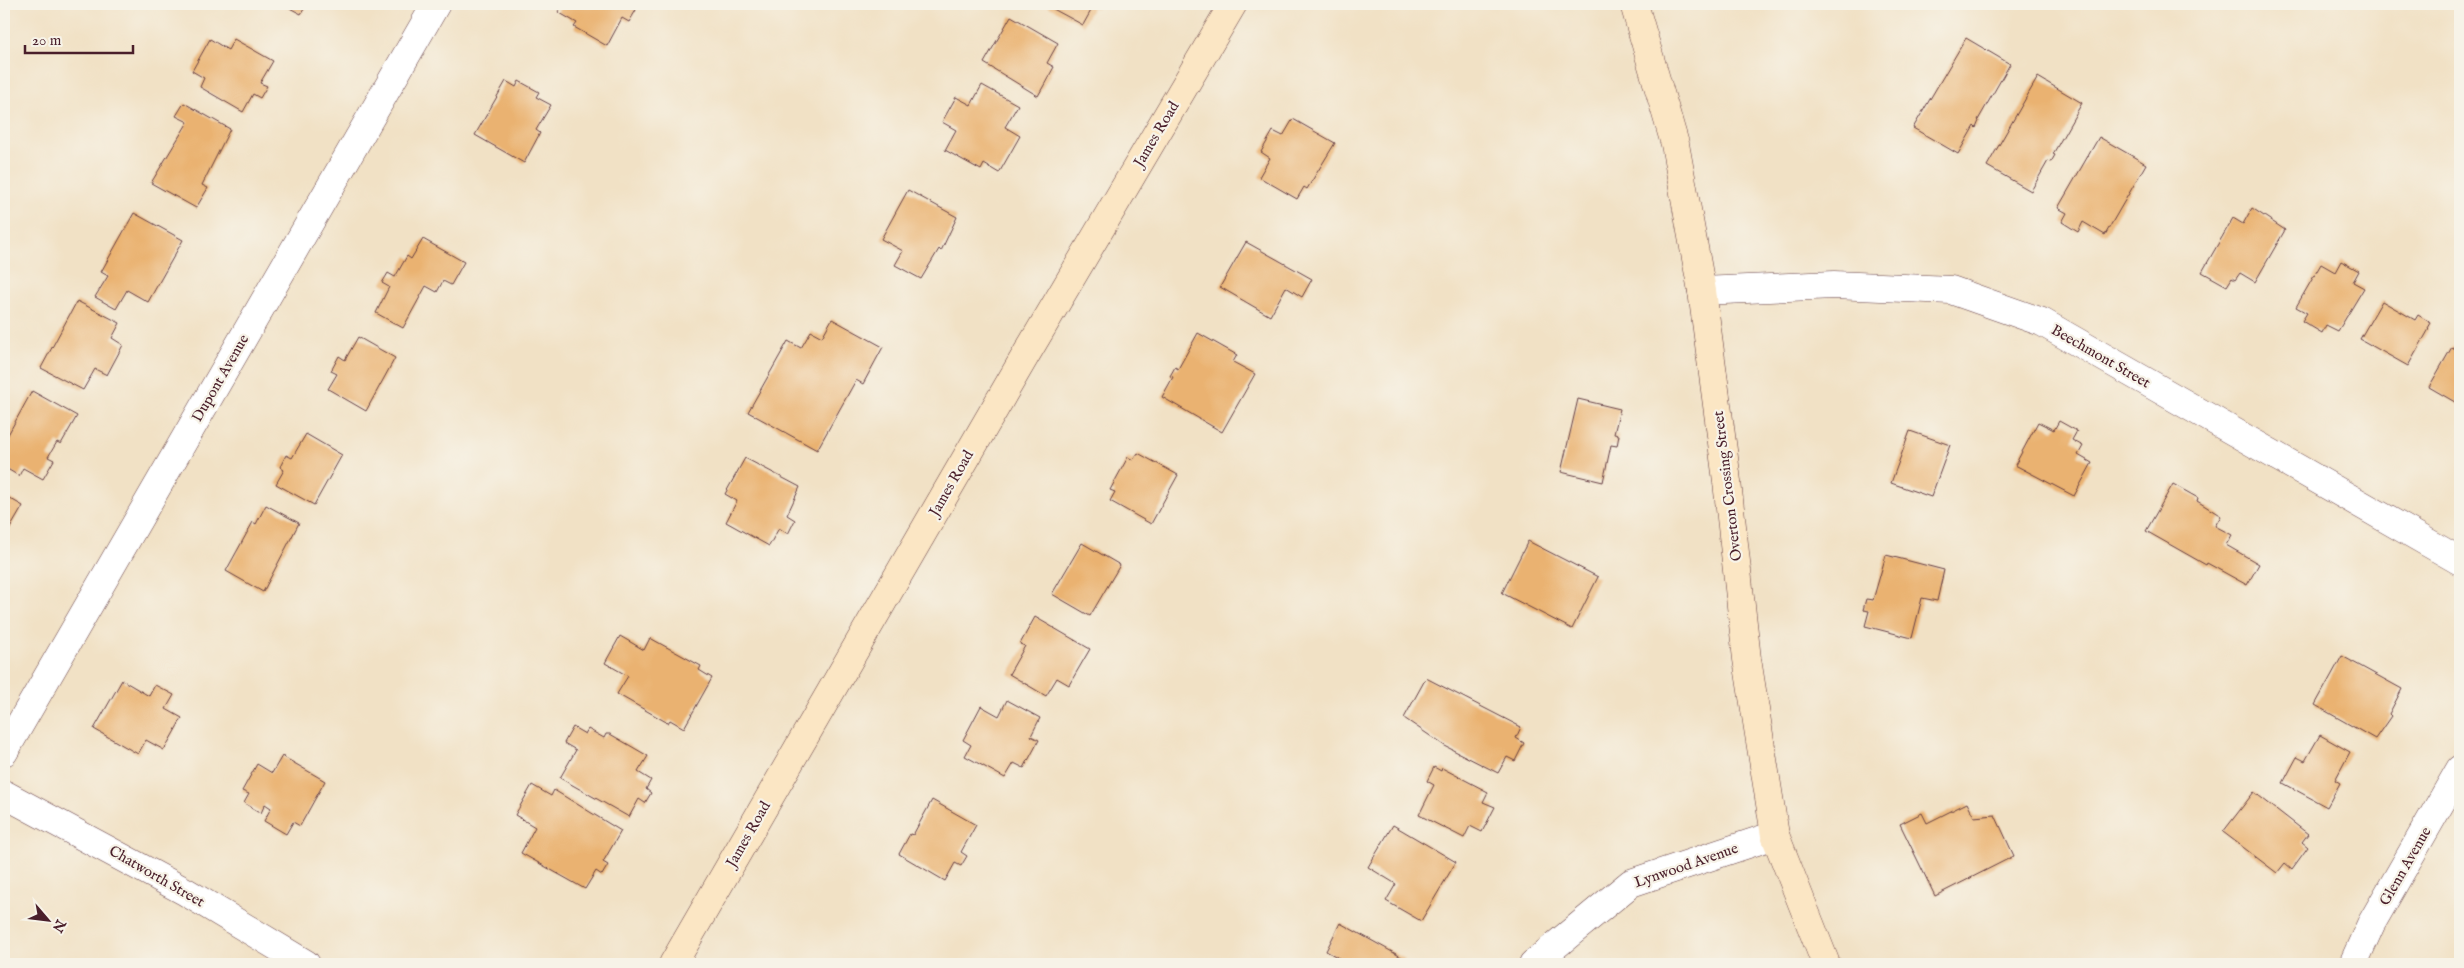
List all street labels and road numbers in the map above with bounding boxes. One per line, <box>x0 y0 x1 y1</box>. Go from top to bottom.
street label: James Road <box>1128 97 1184 172</box>
street label: Beechmont Street <box>2048 320 2154 392</box>
street label: Dupont Avenue <box>188 331 253 426</box>
street label: Overton Crossing Street <box>1709 410 1746 562</box>
street label: James Road <box>924 446 978 521</box>
street label: James Road <box>721 797 775 872</box>
street label: Glenn Avenue <box>2375 823 2436 909</box>
street label: Lynwood Avenue <box>1632 839 1741 892</box>
street label: Chatworth Street <box>106 841 208 911</box>

